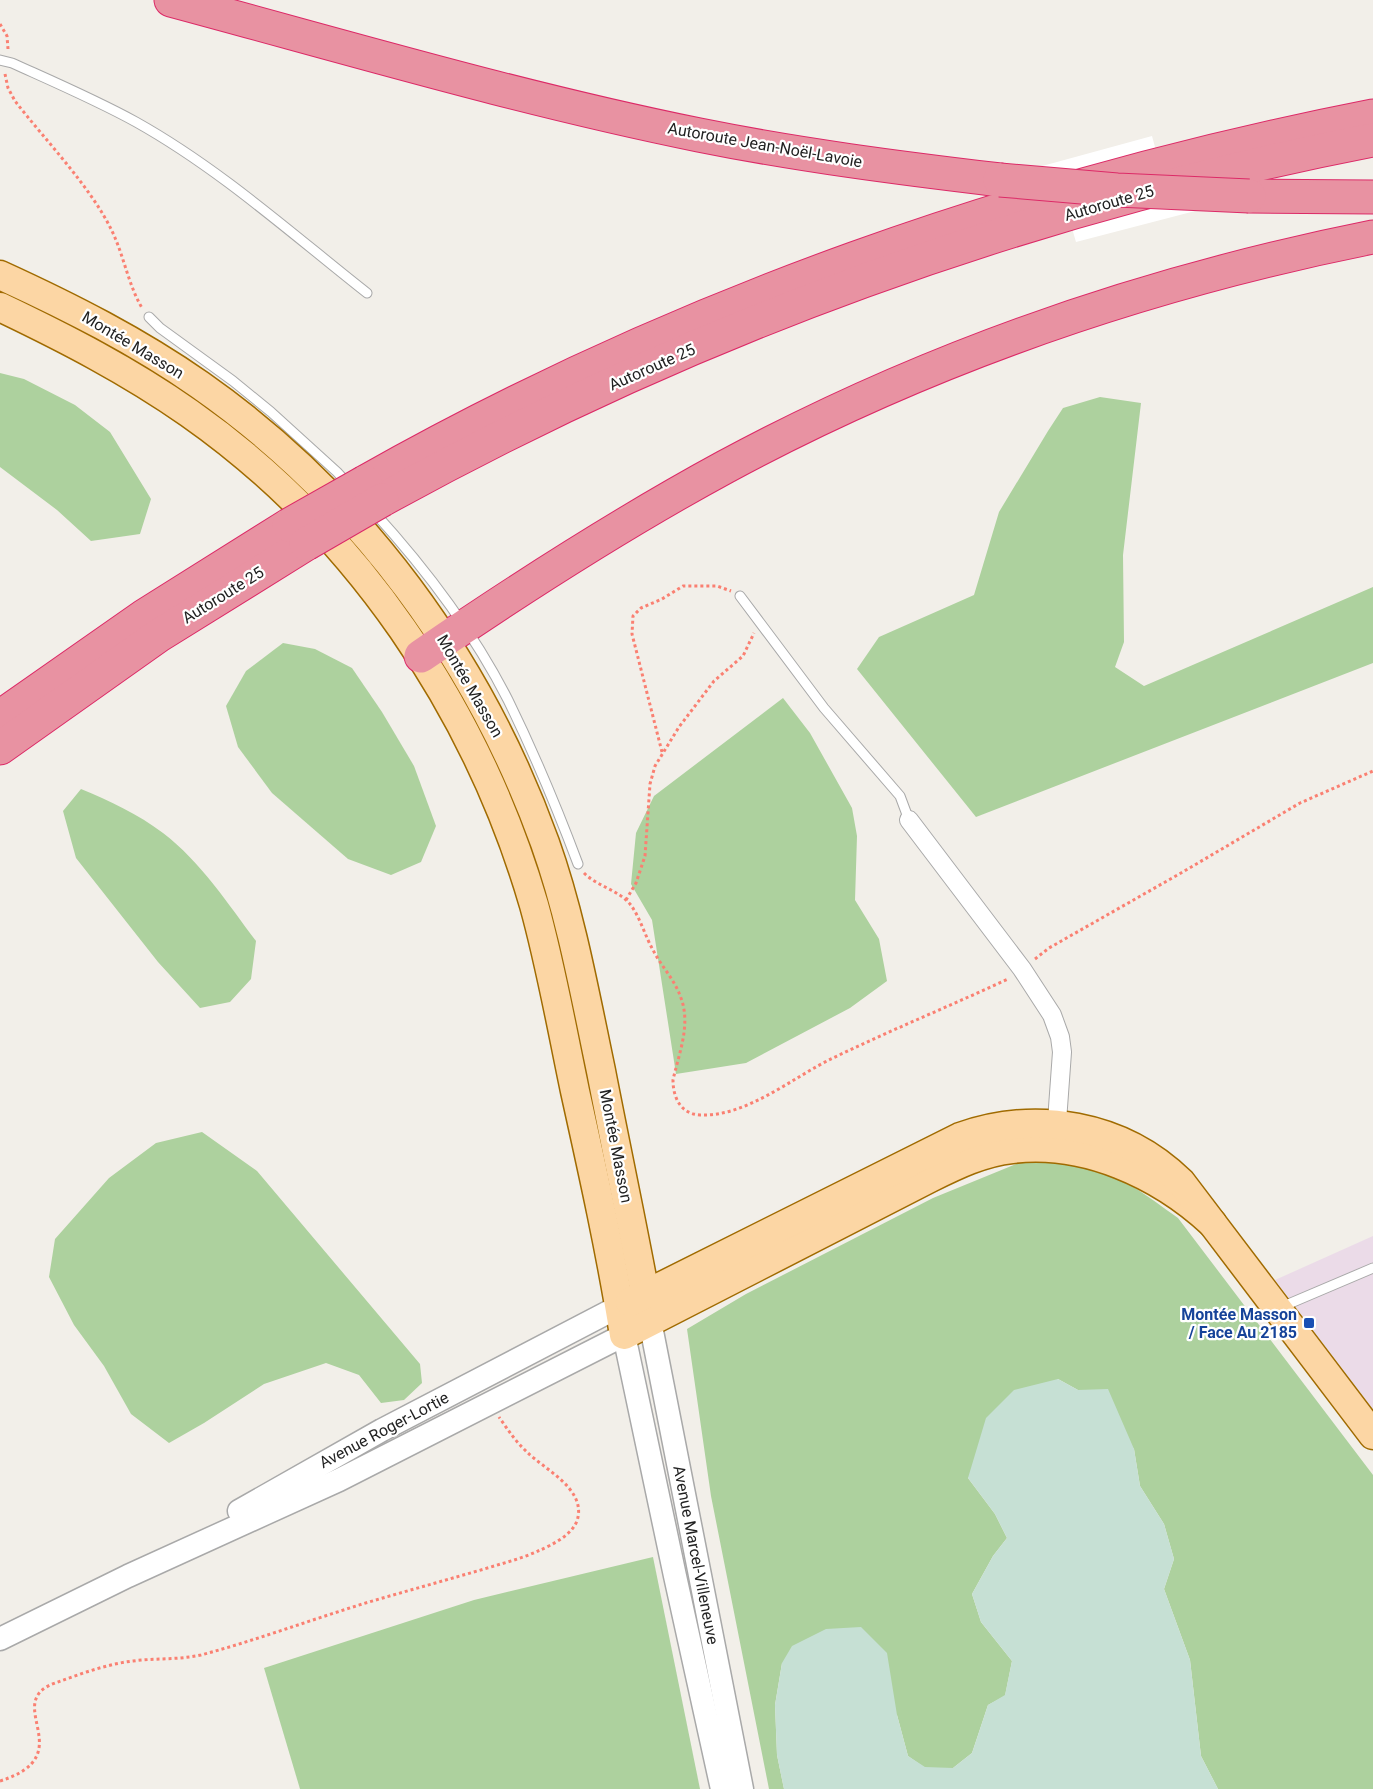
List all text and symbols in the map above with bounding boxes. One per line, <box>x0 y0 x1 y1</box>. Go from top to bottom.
street label: Autoroute Jean-Noël-Lavoie <box>666 119 864 171</box>
street label: Autoroute 25 <box>1062 181 1156 225</box>
street label: Montée Masson <box>79 307 187 383</box>
street label: Autoroute 25 <box>606 340 698 394</box>
street label: Autoroute 25 <box>179 562 267 628</box>
street label: Montée Masson <box>433 631 507 741</box>
street label: Montée Masson <box>596 1088 636 1204</box>
place label: Montée Masson / Face Au 2185 <box>1181 1305 1297 1342</box>
marker: Montée Masson / Face Au 2185 <box>1302 1316 1316 1330</box>
street label: Avenue Roger-Lortie <box>316 1388 452 1472</box>
street label: Avenue Marcel-Villeneuve <box>669 1464 723 1646</box>

